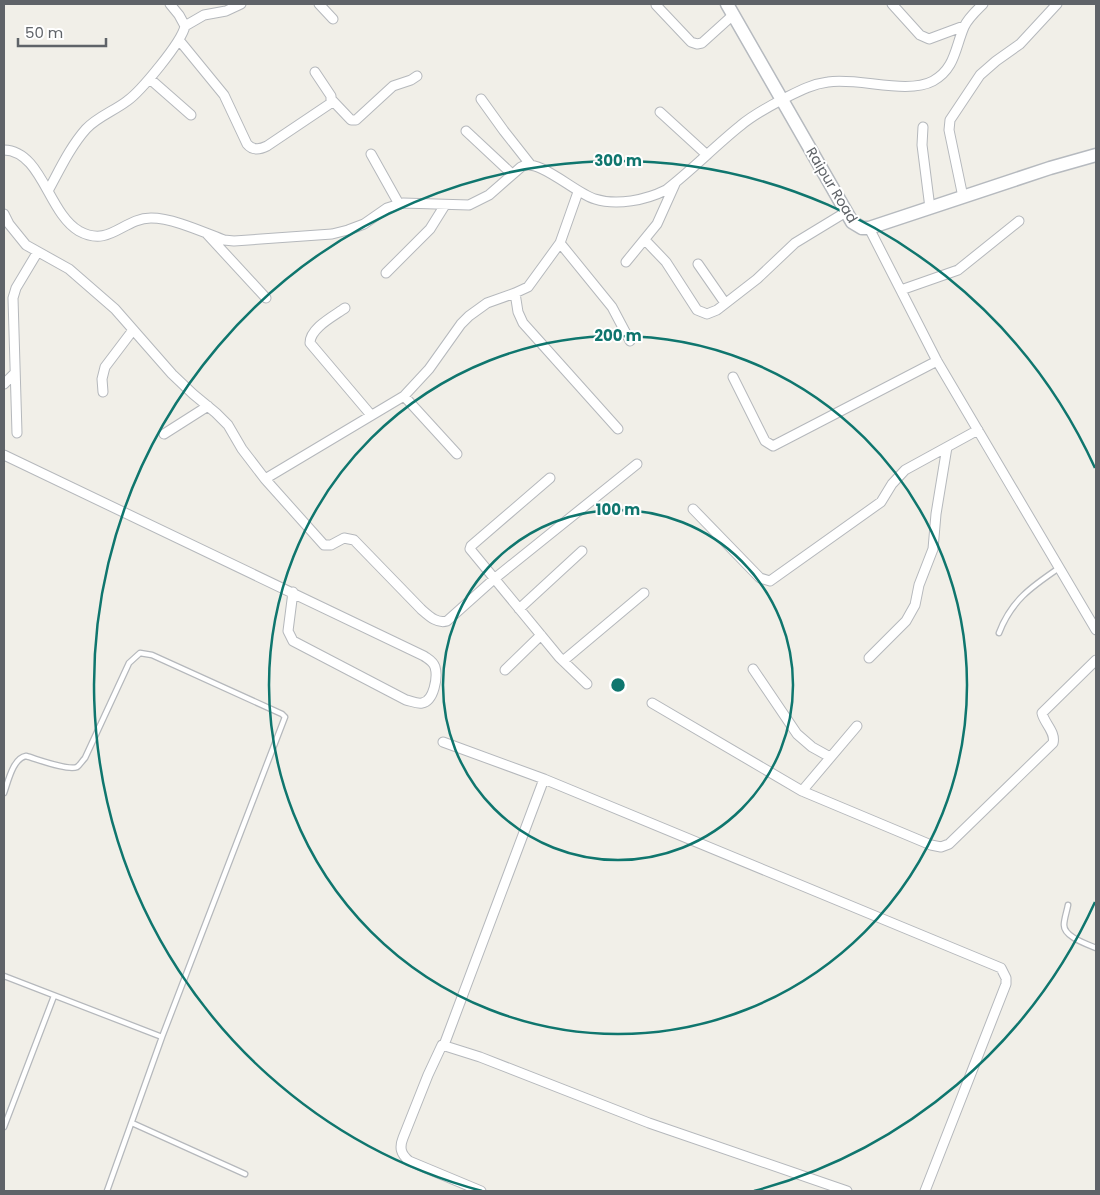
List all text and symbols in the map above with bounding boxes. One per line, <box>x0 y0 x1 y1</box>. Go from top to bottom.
scale bar <box>18 15 105 47</box>
text: 50 m <box>25 22 63 43</box>
street label: Raipur Road <box>801 143 863 227</box>
text: 300 m <box>594 150 642 171</box>
text: 200 m <box>594 325 642 346</box>
text: 100 m <box>596 499 640 520</box>
centre of rings <box>609 676 627 694</box>

